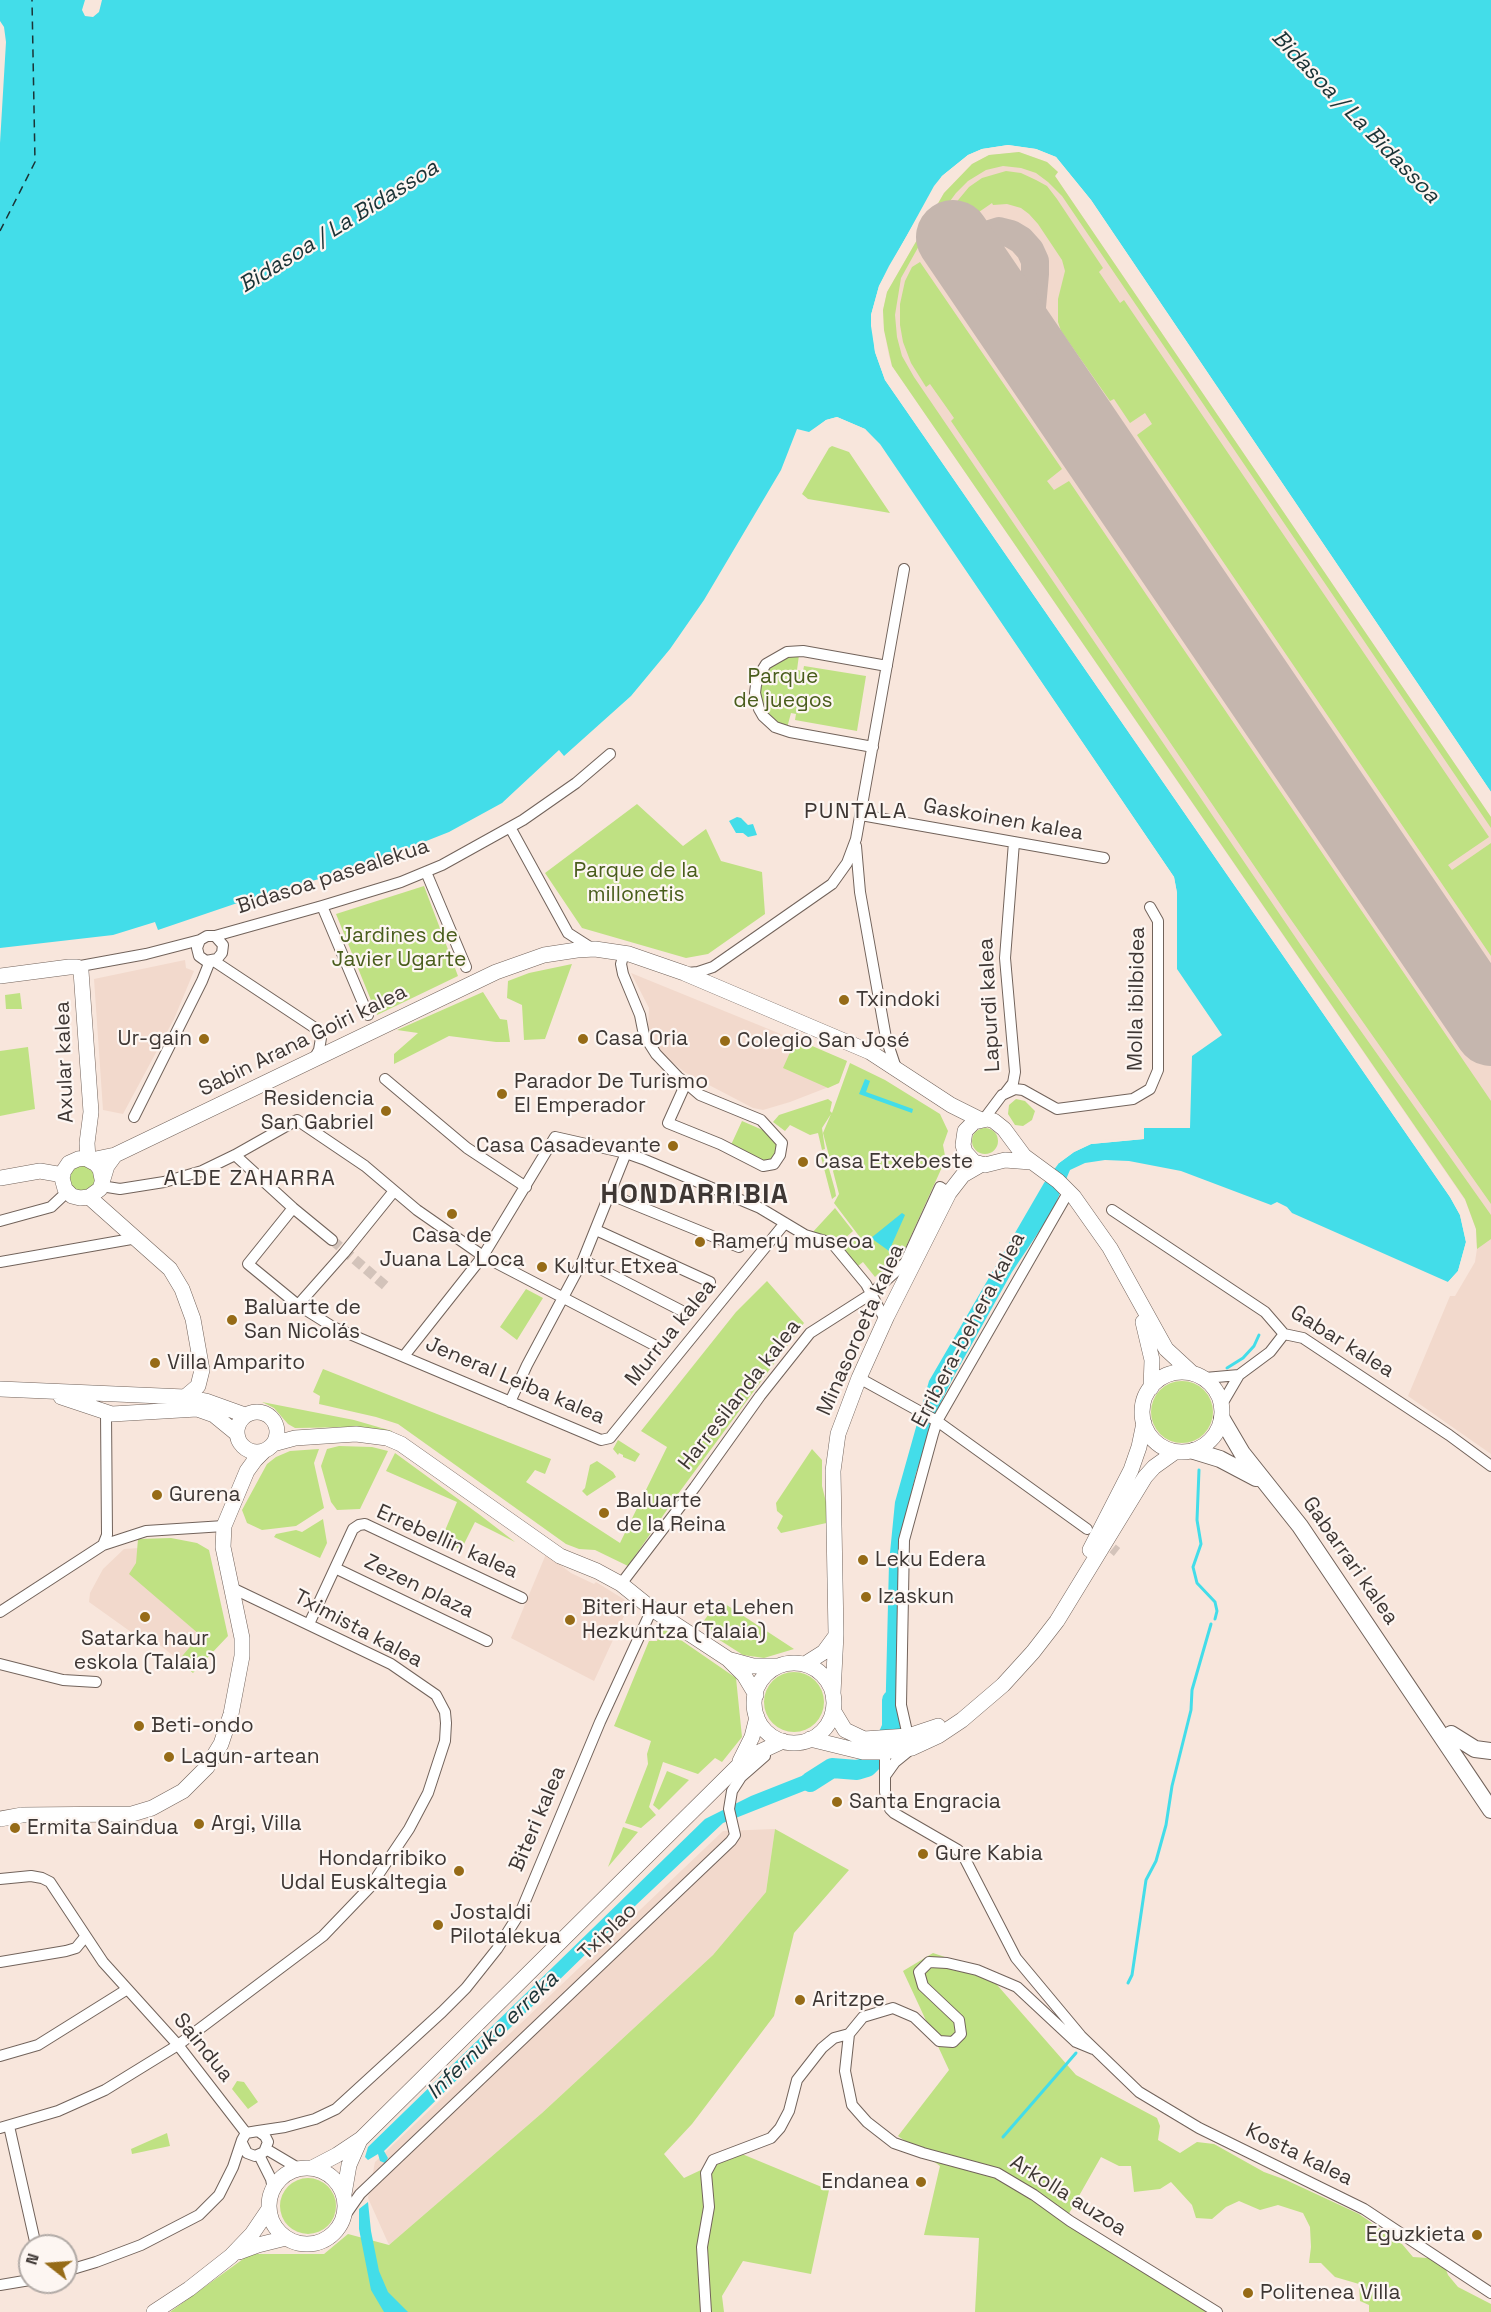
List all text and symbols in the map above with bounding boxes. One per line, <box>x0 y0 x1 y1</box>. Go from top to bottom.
water label: Bidasoa / La Bidassoa <box>1265 25 1445 209</box>
water label: Bidasoa / La Bidassoa <box>234 155 444 299</box>
park label: Parque de juegos <box>733 664 833 714</box>
street label: Gaskoinen kalea <box>921 794 1085 846</box>
district label: PUNTALA <box>804 799 908 825</box>
street label: Bidasoa pasealekua <box>234 834 432 920</box>
park label: Parque de la millonetis <box>574 858 698 908</box>
park label: Jardines de Javier Ugarte <box>332 923 466 973</box>
street label: Molla ibilbidea <box>1123 927 1151 1071</box>
street label: Lapurdi kalea <box>974 937 1006 1073</box>
street label: Sabin Arana Goiri kalea <box>195 980 411 1102</box>
place label: Txindoki <box>856 987 940 1013</box>
marker: Txindoki <box>837 993 851 1007</box>
street label: Axular kalea <box>50 1001 80 1123</box>
place label: Ur-gain <box>117 1026 192 1052</box>
place label: Casa Oria <box>595 1026 688 1052</box>
place label: Colegio San José <box>737 1028 910 1054</box>
marker: Ur-gain <box>197 1032 211 1046</box>
marker: Casa Oria <box>576 1032 590 1046</box>
marker: Colegio San José <box>718 1034 732 1048</box>
place label: Parador De Turismo El Emperador <box>514 1069 708 1119</box>
place label: Residencia San Gabriel <box>261 1086 374 1136</box>
marker: Parador De Turismo El Emperador <box>495 1087 509 1101</box>
marker: Residencia San Gabriel <box>379 1104 393 1118</box>
place label: Casa Casadevante <box>476 1133 661 1159</box>
marker: Casa Casadevante <box>666 1139 680 1153</box>
place label: Casa Etxebeste <box>815 1149 973 1175</box>
marker: Casa Etxebeste <box>796 1155 810 1169</box>
district label: ALDE ZAHARRA <box>164 1166 336 1192</box>
district label: HONDARRIBIA <box>601 1180 789 1212</box>
marker: Casa de Juana La Loca <box>445 1207 459 1221</box>
place label: Casa de Juana La Loca <box>379 1223 525 1273</box>
street label: Erribera-behera kalea <box>907 1228 1031 1432</box>
place label: Ramery museoa <box>712 1229 873 1255</box>
marker: Ramery museoa <box>693 1235 707 1249</box>
street label: Minasoroeta kalea <box>812 1241 910 1419</box>
place label: Kultur Etxea <box>554 1254 678 1280</box>
marker: Kultur Etxea <box>535 1260 549 1274</box>
street label: Murrua kalea <box>620 1275 722 1391</box>
place label: Baluarte de San Nicolás <box>244 1295 361 1345</box>
street label: Gabar kalea <box>1285 1300 1399 1384</box>
marker: Baluarte de San Nicolás <box>225 1313 239 1327</box>
street label: Harresilanda kalea <box>673 1315 807 1475</box>
street label: Jeneral Leiba kalea <box>421 1332 609 1430</box>
place label: Villa Amparito <box>167 1350 305 1376</box>
marker: Villa Amparito <box>148 1356 162 1370</box>
place label: Gurena <box>169 1482 241 1508</box>
marker: Gurena <box>150 1488 164 1502</box>
place label: Baluarte de la Reina <box>616 1488 726 1538</box>
street label: Gabarrari kalea <box>1297 1492 1403 1630</box>
street label: Errebellin kalea <box>372 1500 522 1584</box>
marker: Baluarte de la Reina <box>597 1506 611 1520</box>
place label: Leku Edera <box>875 1547 986 1573</box>
street label: Zezen plaza <box>360 1550 478 1624</box>
marker: Leku Edera <box>856 1553 870 1567</box>
place label: Izaskun <box>878 1584 954 1610</box>
street label: Tximista kalea <box>289 1585 427 1673</box>
marker: Izaskun <box>859 1590 873 1604</box>
place label: Biteri Haur eta Lehen Hezkuntza (Talaia) <box>582 1595 794 1645</box>
marker: Satarka haur eskola (Talaia) <box>138 1610 152 1624</box>
marker: Biteri Haur eta Lehen Hezkuntza (Talaia) <box>563 1613 577 1627</box>
place label: Satarka haur eskola (Talaia) <box>74 1626 216 1676</box>
place label: Beti-ondo <box>151 1713 254 1739</box>
marker: Beti-ondo <box>132 1719 146 1733</box>
place label: Lagun-artean <box>181 1744 320 1770</box>
marker: Lagun-artean <box>162 1750 176 1764</box>
street label: Biteri kalea <box>505 1763 571 1875</box>
place label: Santa Engracia <box>849 1789 1001 1815</box>
marker: Santa Engracia <box>830 1795 844 1809</box>
place label: Argi, Villa <box>211 1811 302 1837</box>
place label: Ermita Saindua <box>27 1815 178 1841</box>
marker: Argi, Villa <box>192 1817 206 1831</box>
marker: Ermita Saindua <box>8 1821 22 1835</box>
place label: Gure Kabia <box>935 1841 1043 1867</box>
place label: Hondarribiko Udal Euskaltegia <box>280 1846 447 1896</box>
marker: Gure Kabia <box>916 1847 930 1861</box>
marker: Hondarribiko Udal Euskaltegia <box>452 1864 466 1878</box>
street label: Txiplao <box>573 1898 643 1966</box>
place label: Jostaldi Pilotalekua <box>450 1900 561 1950</box>
marker: Jostaldi Pilotalekua <box>431 1918 445 1932</box>
water label: Infernuko erreka <box>422 1966 564 2106</box>
place label: Aritzpe <box>812 1987 885 2013</box>
marker: Aritzpe <box>793 1993 807 2007</box>
street label: Saindua <box>168 2008 238 2088</box>
street label: Kosta kalea <box>1241 2118 1357 2192</box>
street label: Arkolla auzoa <box>1005 2150 1131 2242</box>
place label: Endanea <box>821 2169 909 2195</box>
marker: Endanea <box>914 2175 928 2189</box>
place label: Eguzkieta <box>1366 2222 1465 2248</box>
marker: Eguzkieta <box>1470 2228 1484 2242</box>
north arrow <box>18 2234 78 2294</box>
text: N <box>21 2251 44 2267</box>
place label: Politenea Villa <box>1260 2280 1401 2306</box>
marker: Politenea Villa <box>1241 2286 1255 2300</box>

